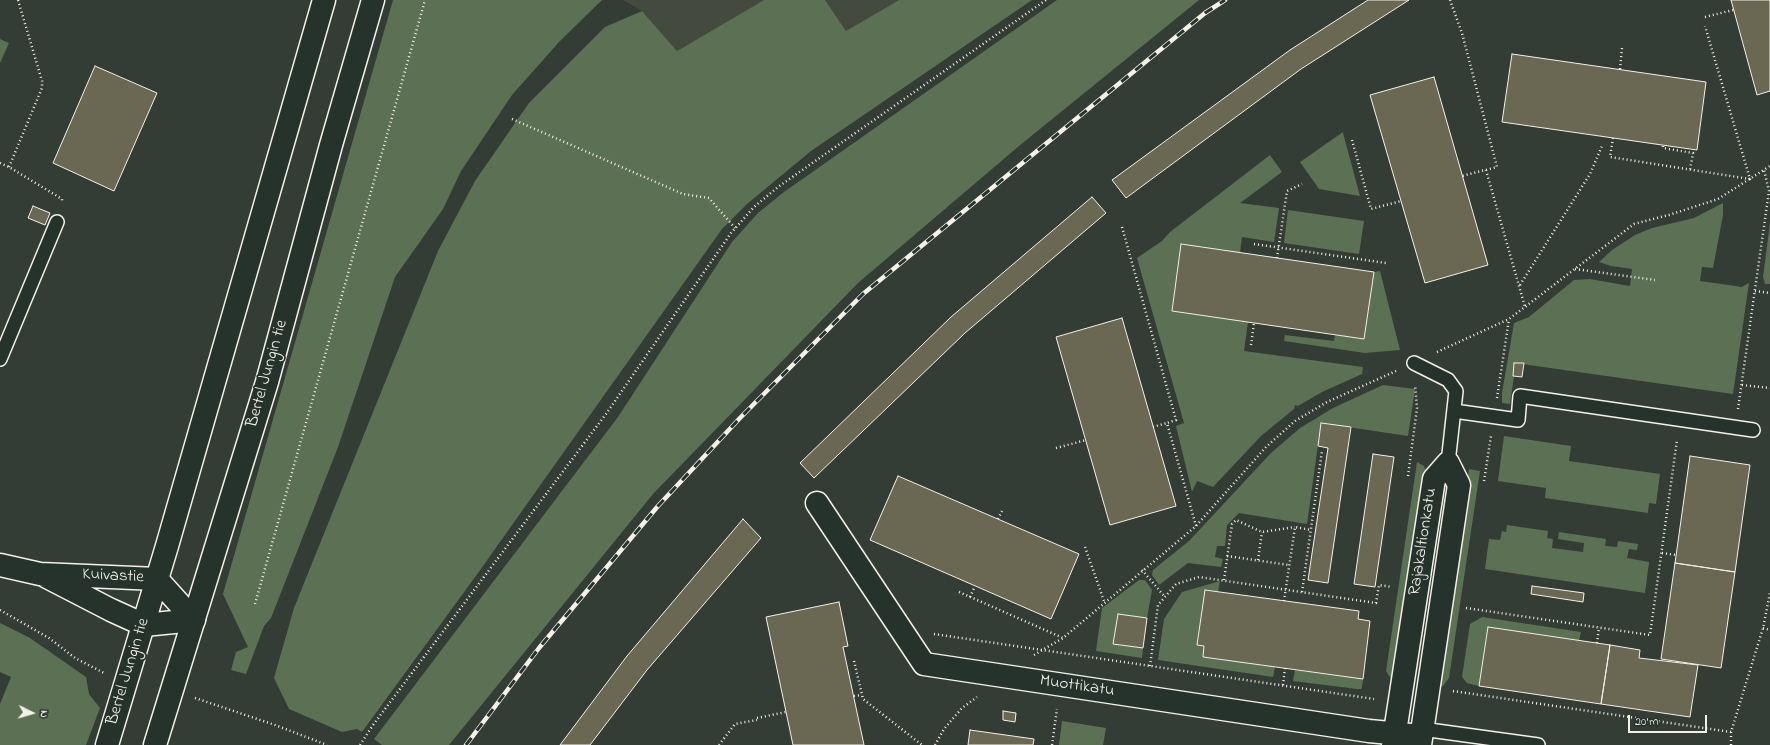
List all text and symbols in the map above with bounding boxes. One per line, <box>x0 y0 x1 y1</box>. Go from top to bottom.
street label: Bertel Jungin tie <box>243 318 293 430</box>
street label: Rajakaltionkatu <box>1405 487 1443 597</box>
street label: Kuivastie <box>82 565 144 589</box>
street label: Bertel Jungin tie <box>103 616 155 728</box>
street label: Muottikatu <box>1038 672 1116 702</box>
north arrow <box>12 693 52 733</box>
scale bar <box>1630 707 1709 733</box>
text: N <box>36 710 52 718</box>
text: 20 m <box>1635 713 1658 731</box>

